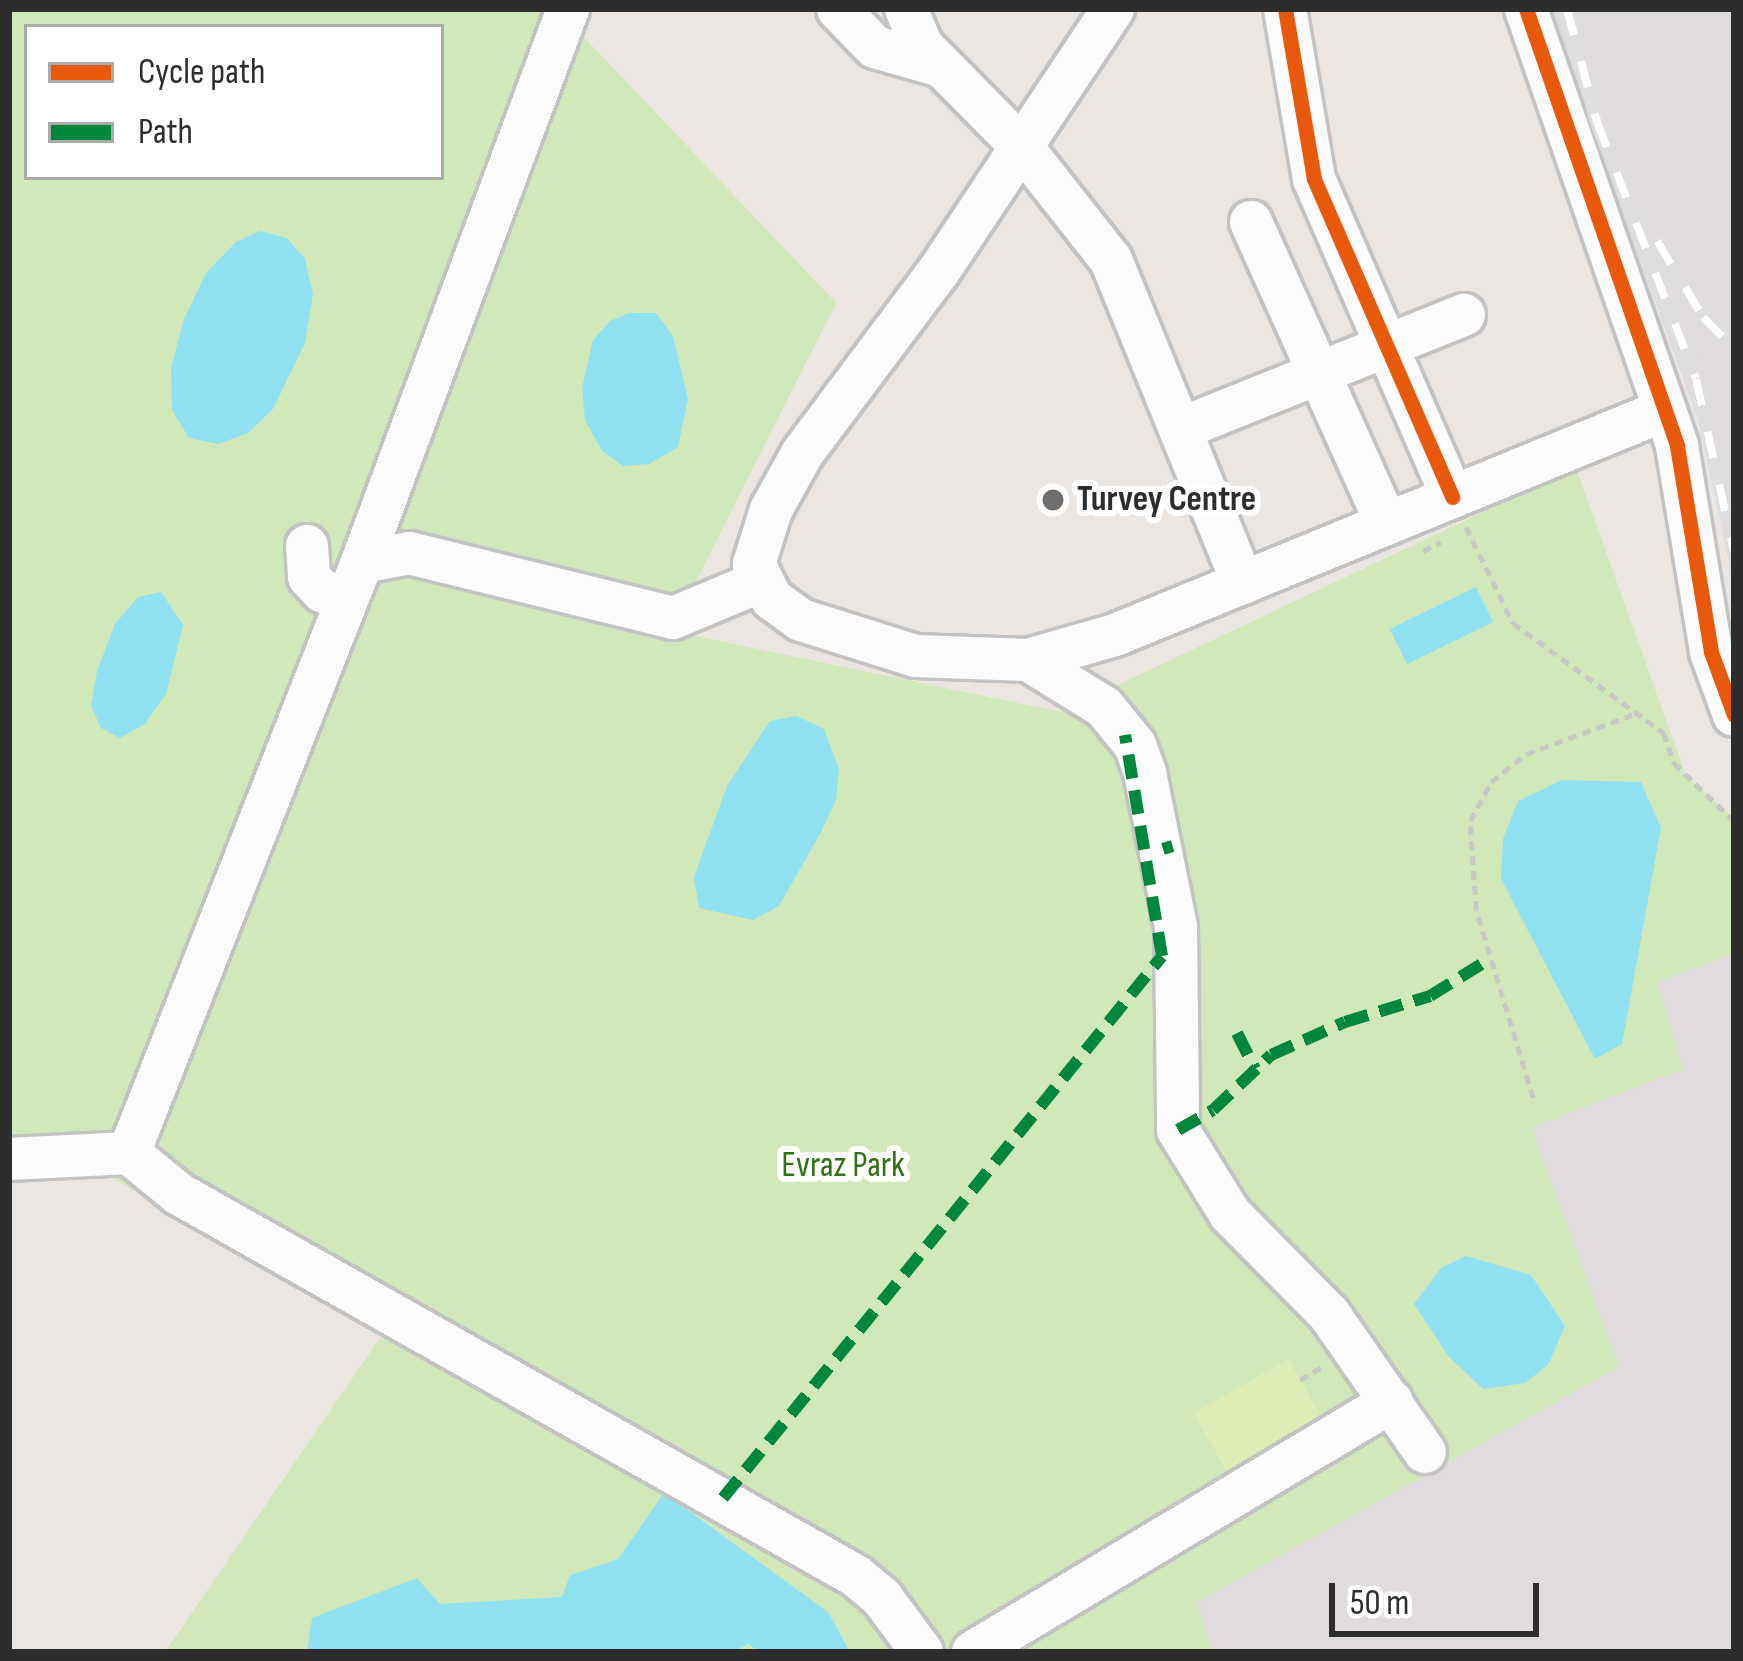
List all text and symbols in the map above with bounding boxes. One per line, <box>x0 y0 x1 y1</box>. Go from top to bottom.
legend <box>24 24 444 180</box>
text: Cycle path <box>138 51 265 94</box>
text: Path <box>138 111 193 154</box>
place label: Turvey Centre <box>1077 478 1256 522</box>
marker: Turvey Centre <box>1040 487 1066 513</box>
park label: Evraz Park <box>781 1144 905 1188</box>
scale bar <box>1335 1559 1545 1633</box>
text: 50 m <box>1350 1582 1409 1625</box>

